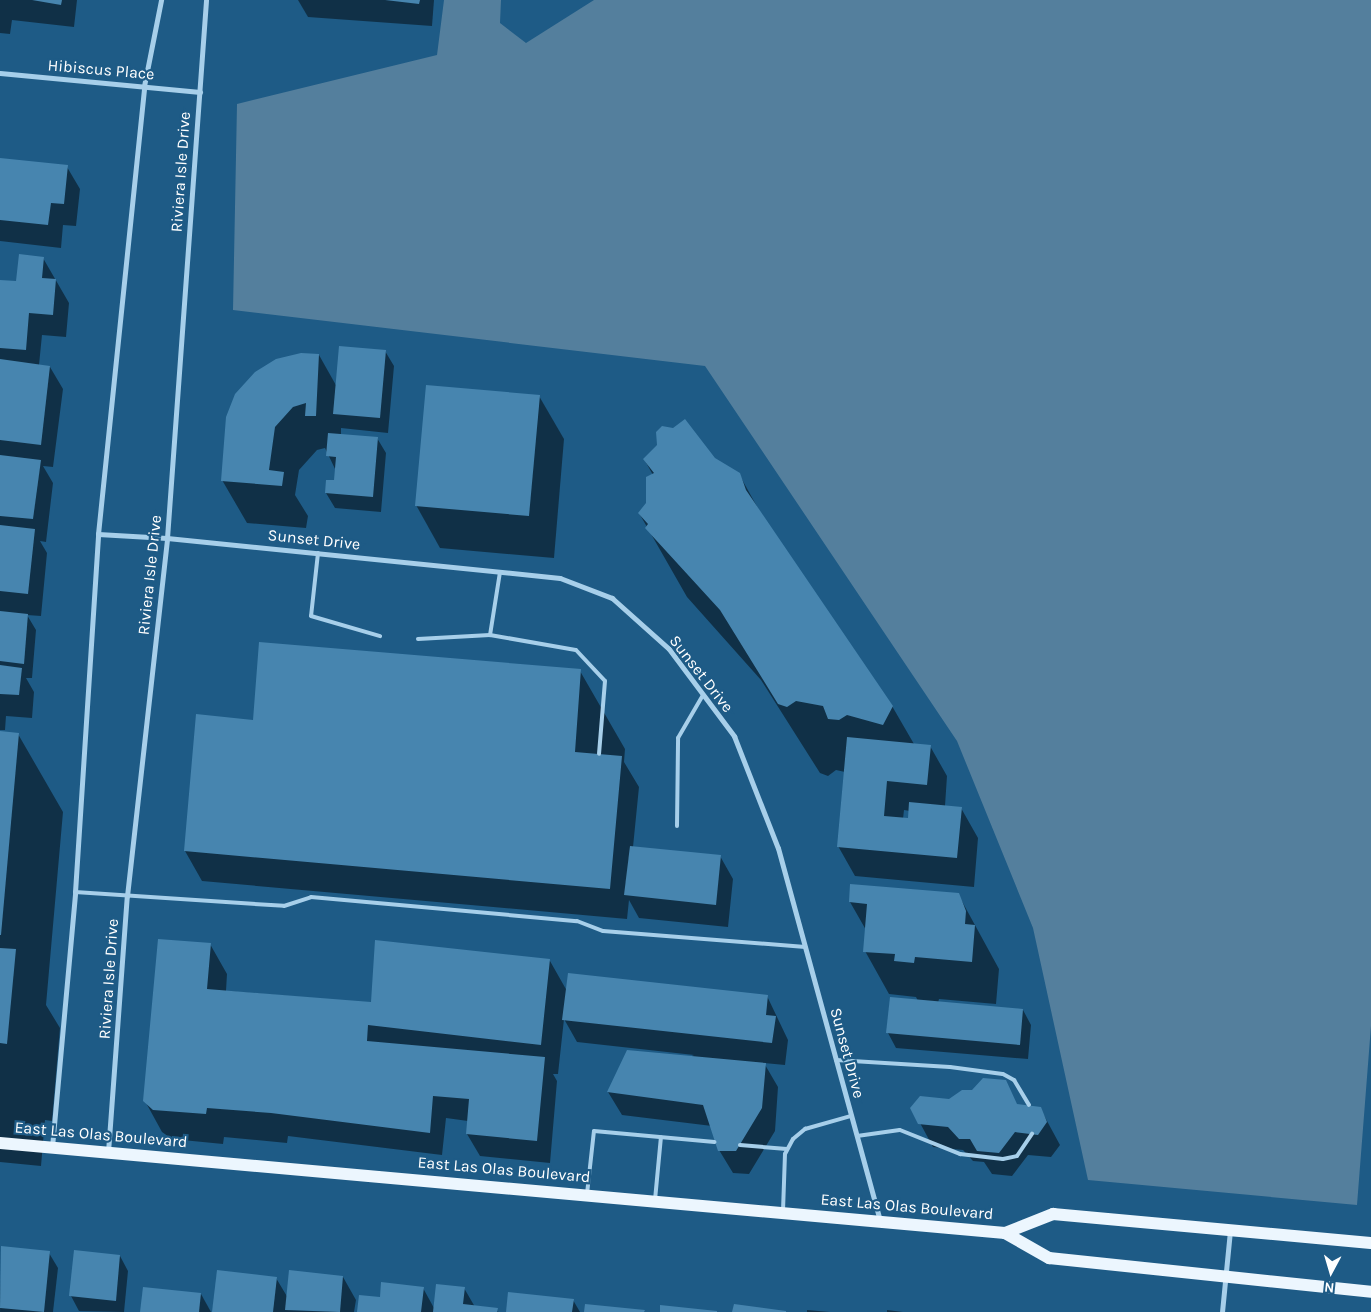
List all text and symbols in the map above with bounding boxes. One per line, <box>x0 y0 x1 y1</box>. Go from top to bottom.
street label: Hibiscus Place <box>47 56 155 84</box>
street label: Riviera Isle Drive <box>167 111 195 233</box>
street label: Riviera Isle Drive <box>134 514 166 636</box>
street label: Sunset Drive <box>267 526 361 554</box>
street label: Sunset Drive <box>665 632 737 716</box>
street label: Riviera Isle Drive <box>95 918 123 1040</box>
street label: Sunset Drive <box>826 1006 868 1100</box>
street label: East Las Olas Boulevard <box>14 1118 188 1152</box>
street label: East Las Olas Boulevard <box>417 1153 591 1187</box>
street label: East Las Olas Boulevard <box>820 1190 994 1224</box>
north arrow <box>1306 1247 1356 1297</box>
text: N <box>1324 1278 1335 1296</box>

